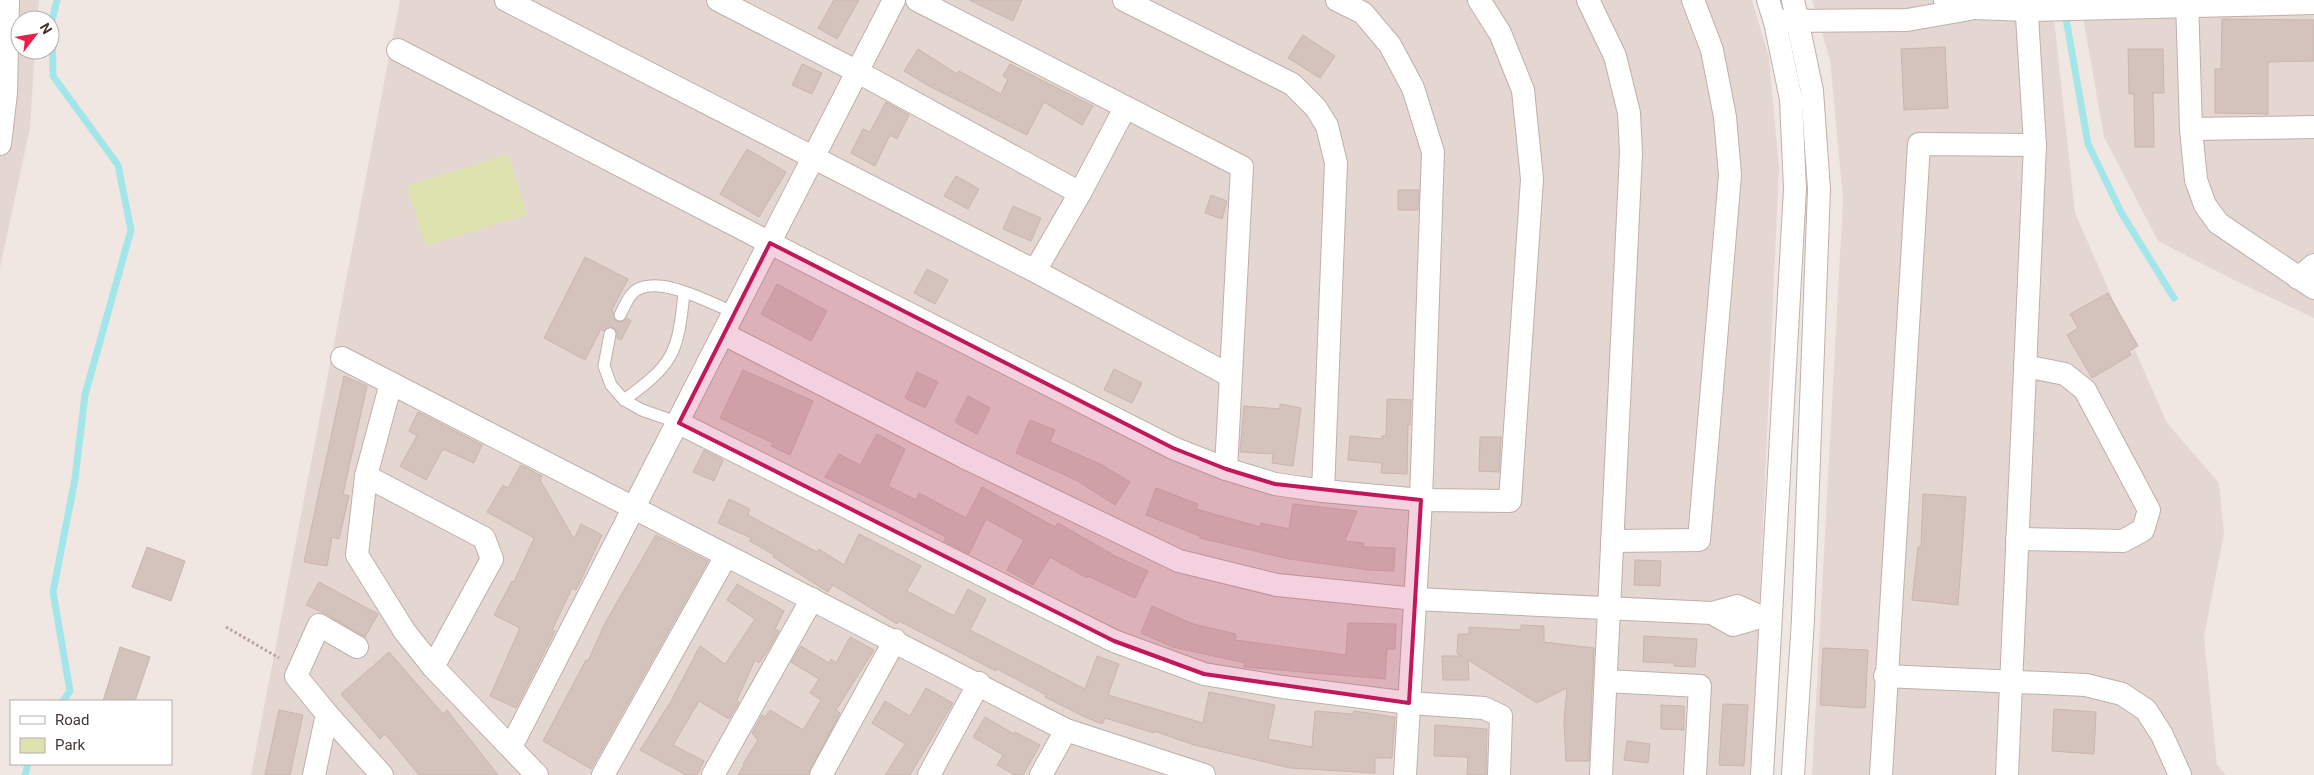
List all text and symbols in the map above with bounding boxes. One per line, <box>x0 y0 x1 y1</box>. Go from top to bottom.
north arrow <box>10 10 60 60</box>
text: N <box>37 20 56 37</box>
legend <box>10 700 172 765</box>
text: Road <box>55 711 89 729</box>
text: Park <box>55 736 86 754</box>

